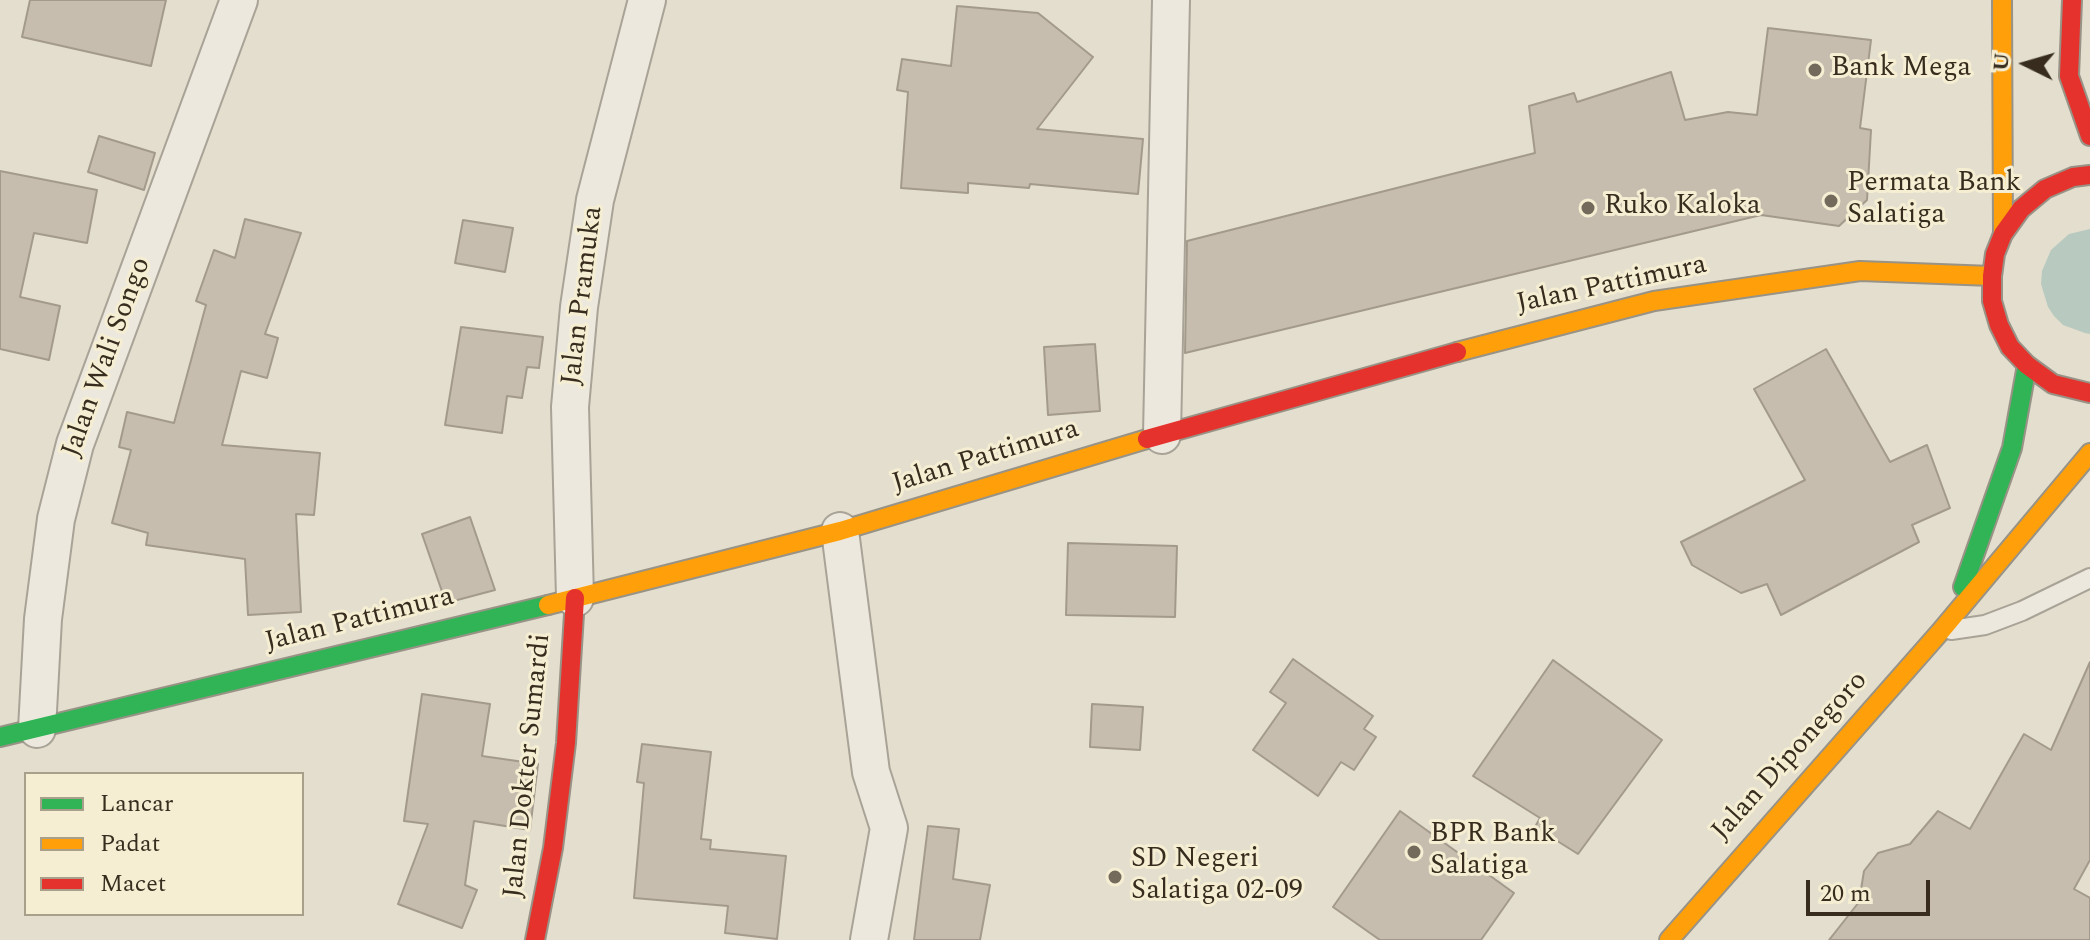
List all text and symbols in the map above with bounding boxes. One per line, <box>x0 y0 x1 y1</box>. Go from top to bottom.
north arrow <box>1986 24 2066 104</box>
text: U <box>1984 51 2019 72</box>
place label: Bank Mega <box>1831 53 1971 87</box>
marker: Bank Mega <box>1806 61 1824 79</box>
place label: Permata Bank Salatiga <box>1847 168 2021 234</box>
place label: Ruko Kaloka <box>1604 191 1761 225</box>
marker: Permata Bank Salatiga <box>1822 192 1840 210</box>
marker: Ruko Kaloka <box>1579 199 1597 217</box>
street label: Jalan Pramuka <box>556 205 612 387</box>
street label: Jalan Pattimura <box>1514 249 1710 323</box>
street label: Jalan Wali Songo <box>56 254 160 462</box>
street label: Jalan Pattimura <box>889 414 1083 502</box>
street label: Jalan Pattimura <box>262 581 458 661</box>
street label: Jalan Dokter Sumardi <box>498 632 560 900</box>
street label: Jalan Diponegoro <box>1706 665 1876 849</box>
legend <box>24 772 304 916</box>
text: Lancar <box>100 786 174 822</box>
place label: BPR Bank Salatiga <box>1430 819 1556 885</box>
text: Padat <box>100 826 160 862</box>
marker: BPR Bank Salatiga <box>1405 843 1423 861</box>
place label: SD Negeri Salatiga 02-09 <box>1131 844 1303 910</box>
scale bar <box>1810 864 1934 914</box>
text: Macet <box>100 866 166 902</box>
marker: SD Negeri Salatiga 02-09 <box>1106 868 1124 886</box>
text: 20 m <box>1820 876 1871 912</box>

